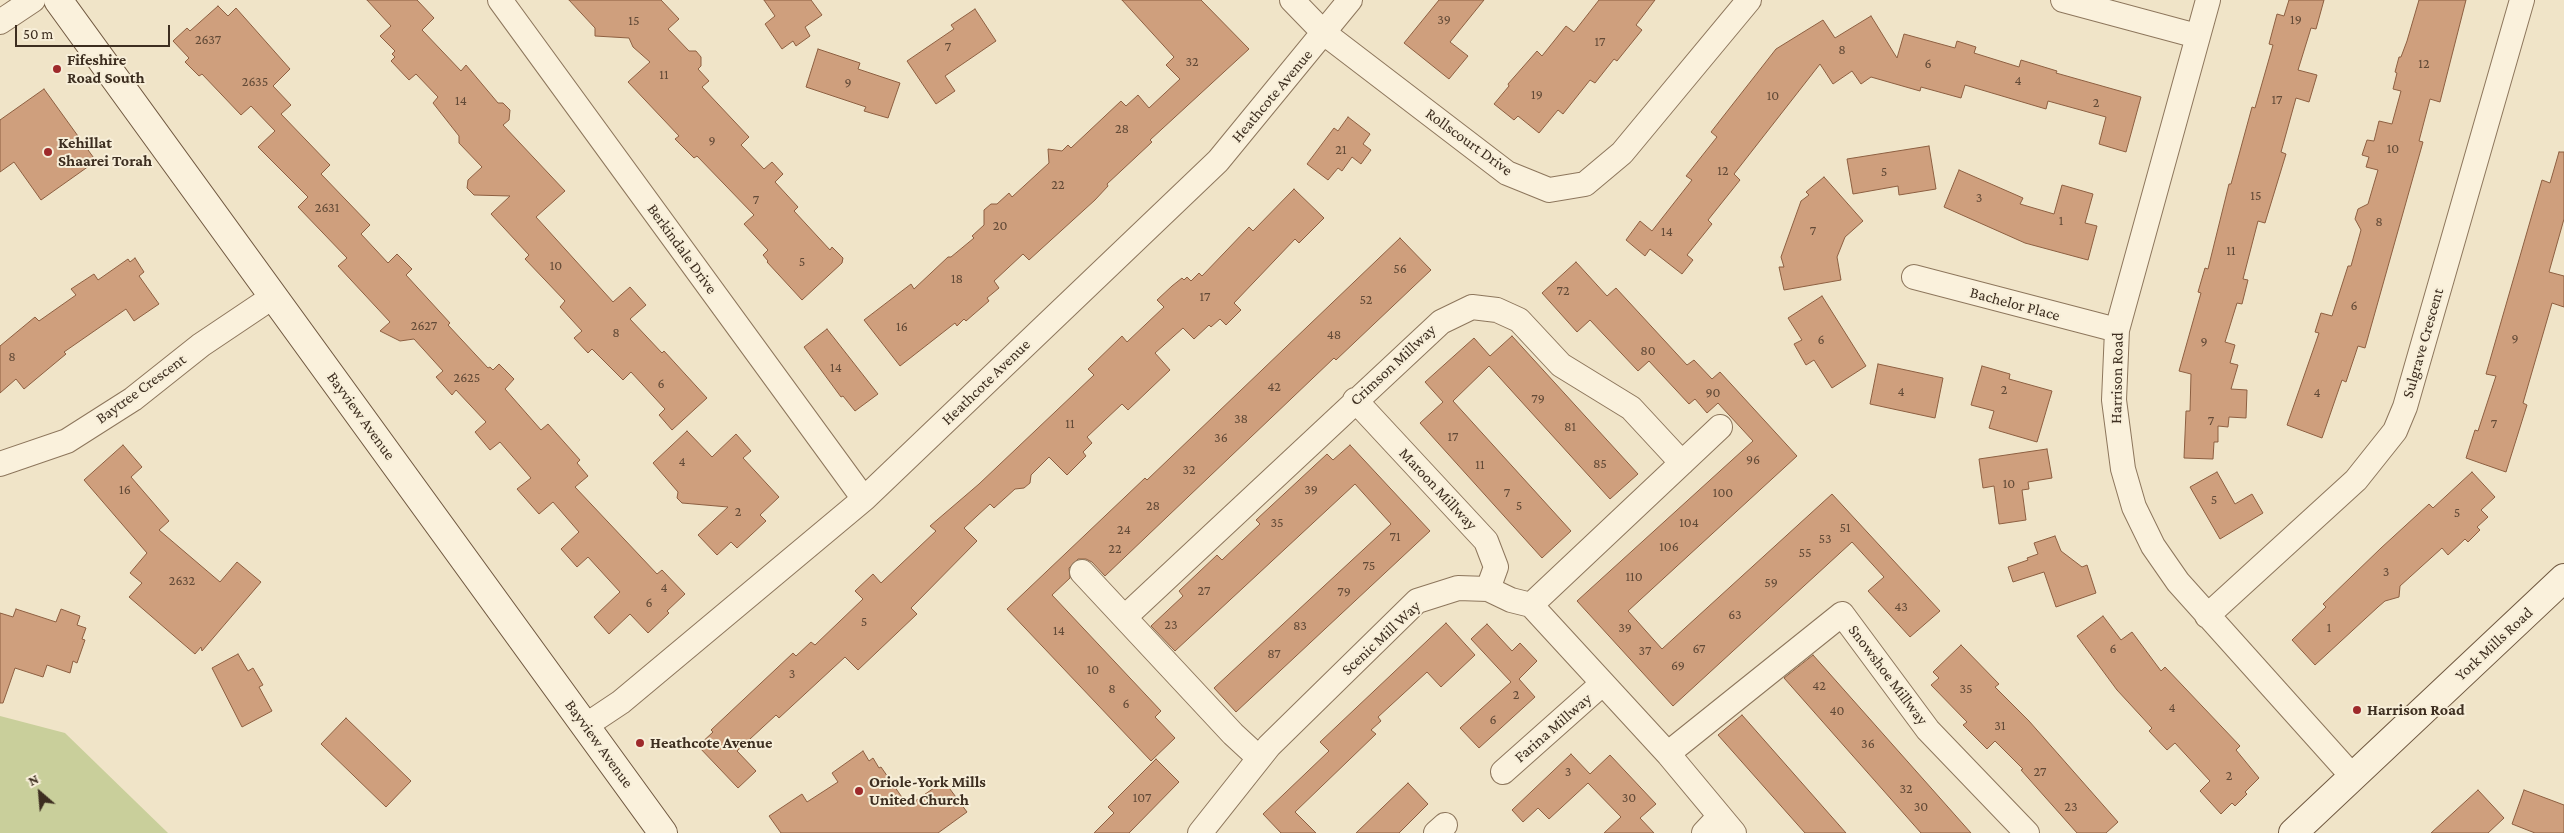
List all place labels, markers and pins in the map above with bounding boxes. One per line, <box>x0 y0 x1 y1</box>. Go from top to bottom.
place label: Fifeshire Road South <box>67 50 145 88</box>
marker: Fifeshire Road South <box>51 63 63 75</box>
place label: Kehillat Shaarei Torah <box>58 133 152 171</box>
marker: Kehillat Shaarei Torah <box>42 146 54 158</box>
place label: Harrison Road <box>2367 700 2465 720</box>
marker: Harrison Road <box>2351 704 2363 716</box>
place label: Heathcote Avenue <box>650 733 772 753</box>
marker: Heathcote Avenue <box>634 737 646 749</box>
place label: Oriole-York Mills United Church <box>869 772 986 810</box>
marker: Oriole-York Mills United Church <box>853 785 865 797</box>

